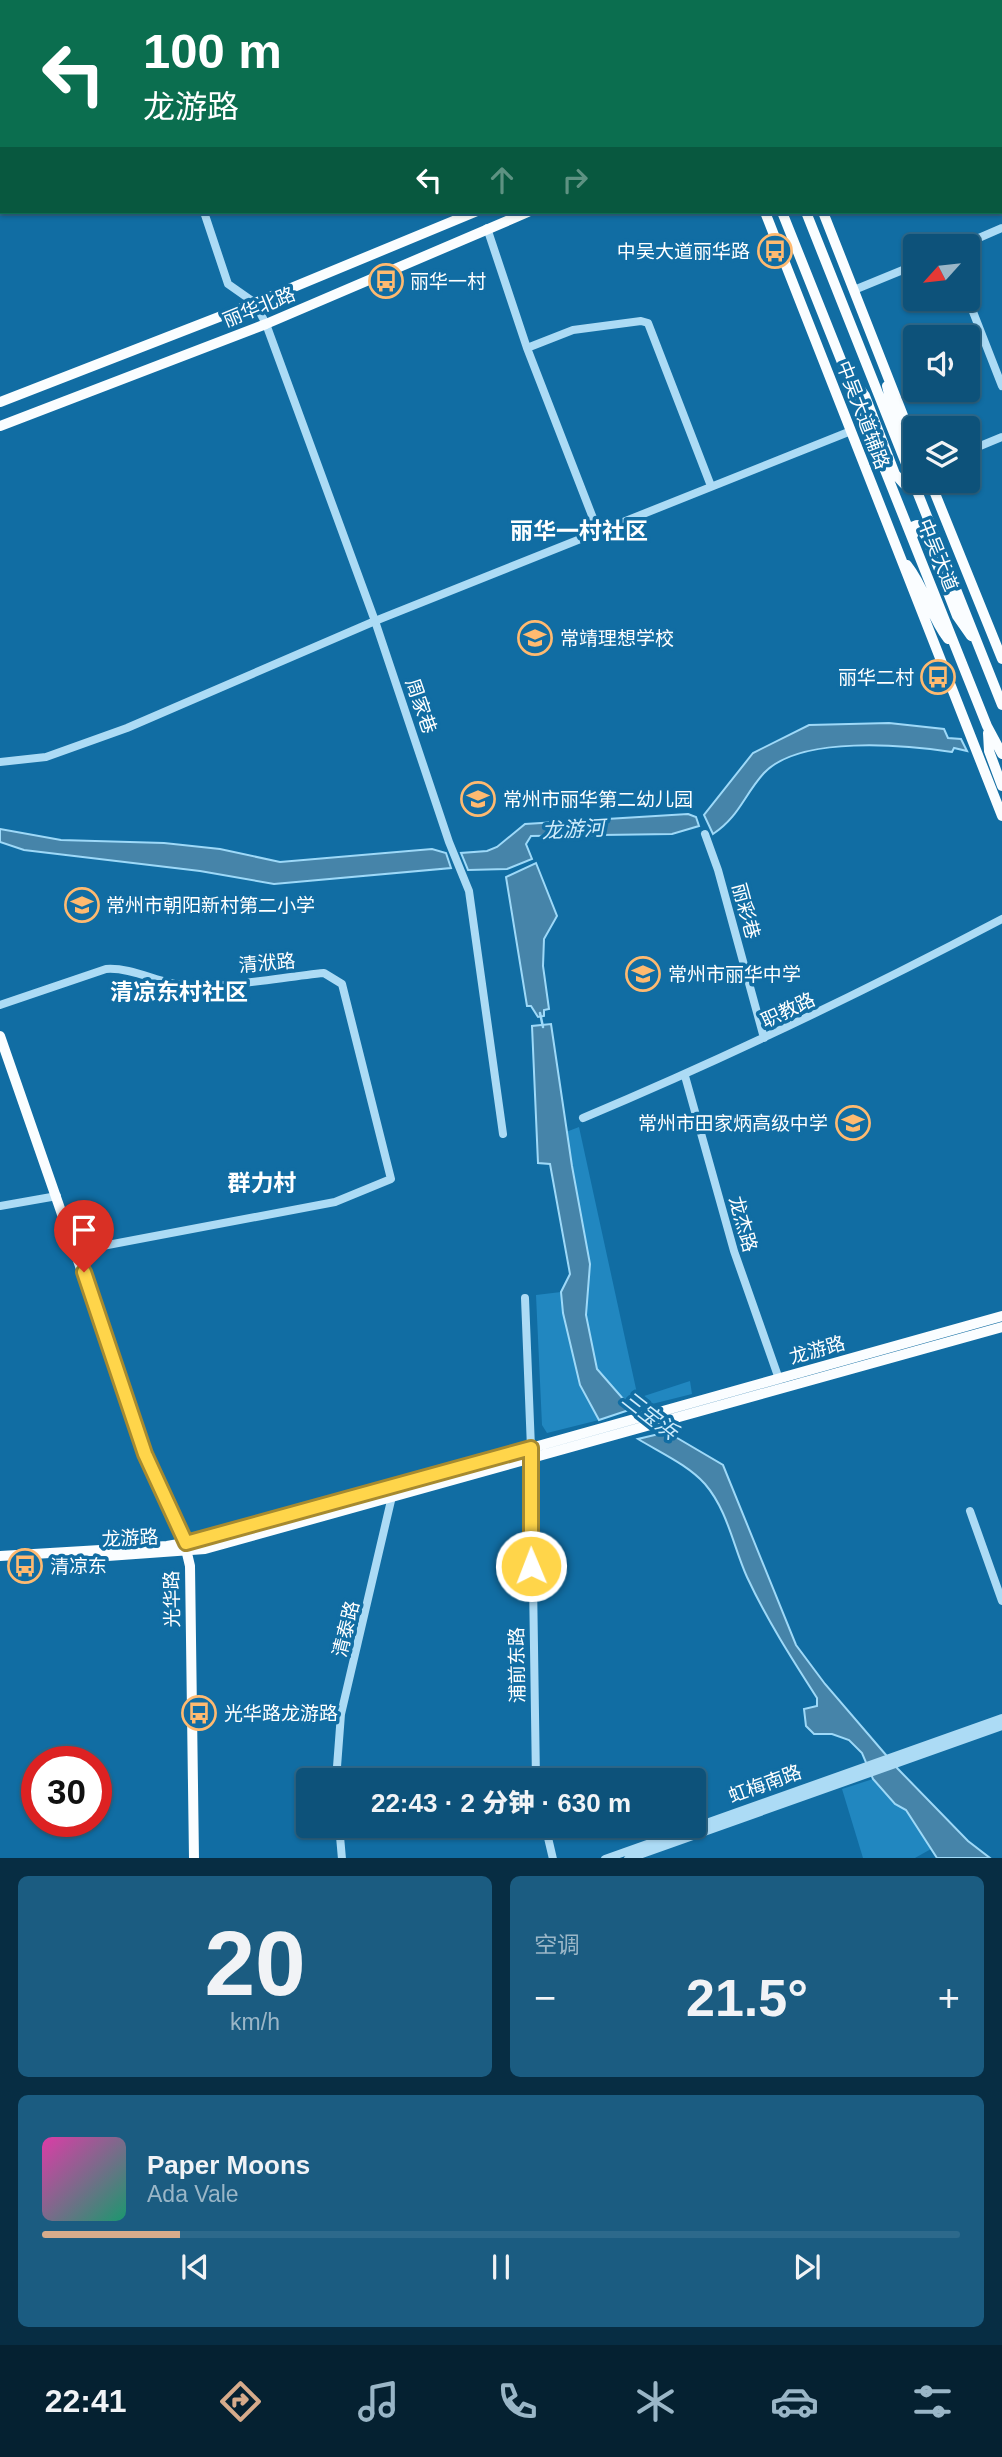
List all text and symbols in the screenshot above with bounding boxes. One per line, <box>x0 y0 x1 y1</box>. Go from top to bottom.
text: 100 m <box>143 24 282 78</box>
icon: left <box>28 28 119 119</box>
text: 龙游路 <box>143 89 239 125</box>
icon: left <box>410 161 448 199</box>
icon: ahead <box>483 161 521 199</box>
icon: right <box>556 161 594 199</box>
bus stop icon: 中吴大道丽华路 <box>756 232 794 270</box>
north arrow <box>903 234 980 312</box>
map controls <box>903 234 980 493</box>
place label: 中吴大道丽华路 <box>617 241 750 262</box>
bus stop icon: 丽华一村 <box>367 262 405 300</box>
place label: 丽华一村 <box>410 271 486 292</box>
street label: 丽华北路 <box>220 283 298 331</box>
button: sound <box>903 325 980 402</box>
street label: 中吴大道辅路 <box>833 358 893 472</box>
button: layers <box>903 416 980 493</box>
street label: 中吴大道 <box>914 516 962 594</box>
district label: 丽华一村社区 <box>510 518 648 544</box>
school or university icon: 常靖理想学校 <box>516 619 554 657</box>
place label: 常靖理想学校 <box>560 628 674 649</box>
bus stop icon: 丽华二村 <box>919 658 957 696</box>
place label: 丽华二村 <box>838 667 914 688</box>
street label: 周家巷 <box>402 676 440 736</box>
school or university icon: 常州市丽华第二幼儿园 <box>459 780 497 818</box>
place label: 常州市丽华第二幼儿园 <box>503 789 693 810</box>
water label: 龙游河 <box>541 816 609 842</box>
street label: 丽彩巷 <box>728 881 764 941</box>
school or university icon: 常州市朝阳新村第二小学 <box>63 886 101 924</box>
place label: 常州市朝阳新村第二小学 <box>106 895 315 916</box>
street label: 清洑路 <box>238 950 296 976</box>
school or university icon: 常州市丽华中学 <box>624 955 662 993</box>
place label: 常州市丽华中学 <box>668 964 801 985</box>
district label: 清凉东村社区 <box>110 979 248 1005</box>
street label: 职教路 <box>758 988 818 1032</box>
school or university icon: 常州市田家炳高级中学 <box>834 1104 872 1142</box>
place label: 常州市田家炳高级中学 <box>638 1113 828 1134</box>
district label: 群力村 <box>228 1170 297 1196</box>
street label: 龙杰路 <box>725 1194 761 1254</box>
pin <box>54 1200 114 1272</box>
icon: arrive <box>65 1211 103 1249</box>
street label: 龙游路 <box>787 1332 847 1368</box>
water label: 三宝浜 <box>618 1387 683 1445</box>
street label: 龙游路 <box>101 1526 159 1550</box>
position arrow <box>494 1529 568 1603</box>
bus stop icon: 清凉东 <box>6 1547 44 1585</box>
place label: 清凉东 <box>50 1556 107 1577</box>
street label: 光华路 <box>161 1570 183 1628</box>
street label: 清泰路 <box>329 1599 363 1659</box>
street label: 浦前东路 <box>506 1627 528 1703</box>
bus stop icon: 光华路龙游路 <box>180 1694 218 1732</box>
place label: 光华路龙游路 <box>224 1703 338 1724</box>
speed limit sign: 30 <box>21 1746 112 1837</box>
street label: 虹梅南路 <box>726 1761 804 1807</box>
text: 22:43 · 2 分钟 · 630 m <box>371 1788 631 1818</box>
text: 20 <box>204 1913 306 2014</box>
text: 空调 <box>534 1932 580 1958</box>
text: 21.5° <box>686 1969 808 2027</box>
text: − <box>534 1977 556 2019</box>
text: + <box>938 1977 960 2019</box>
text: km/h <box>230 2009 280 2035</box>
text: Paper Moons <box>147 2150 310 2180</box>
text: Ada Vale <box>147 2181 239 2207</box>
icon: previous <box>176 2248 214 2286</box>
icon: pause <box>482 2248 520 2286</box>
icon: next <box>788 2248 826 2286</box>
icon: directions <box>216 2377 265 2426</box>
icon: music <box>354 2377 403 2426</box>
icon: phone <box>493 2377 542 2426</box>
icon: climate <box>631 2377 680 2426</box>
icon: car <box>770 2377 819 2426</box>
icon: filters <box>908 2377 957 2426</box>
text: 22:41 <box>45 2383 127 2419</box>

